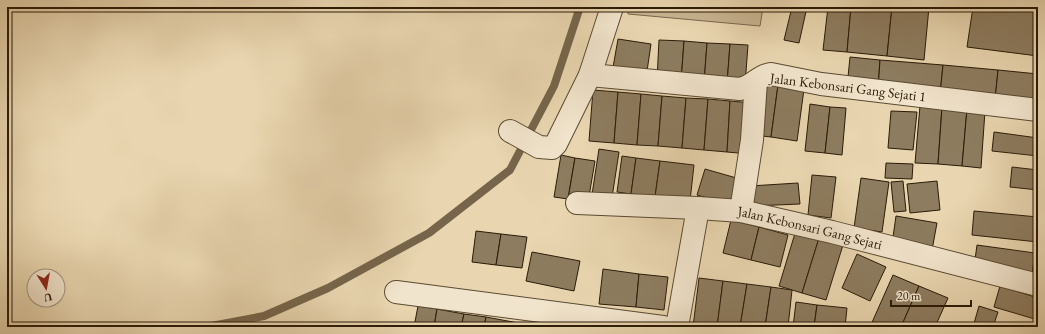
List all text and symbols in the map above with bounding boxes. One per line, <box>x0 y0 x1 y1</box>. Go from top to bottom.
street label: Jalan Kebonsari Gang Sejati 1 <box>768 68 927 106</box>
street label: Jalan Kebonsari Gang Sejati <box>736 202 885 254</box>
north arrow <box>26 268 66 308</box>
scale bar <box>891 282 971 308</box>
text: 20 m <box>897 288 921 304</box>
text: U <box>42 290 53 306</box>

